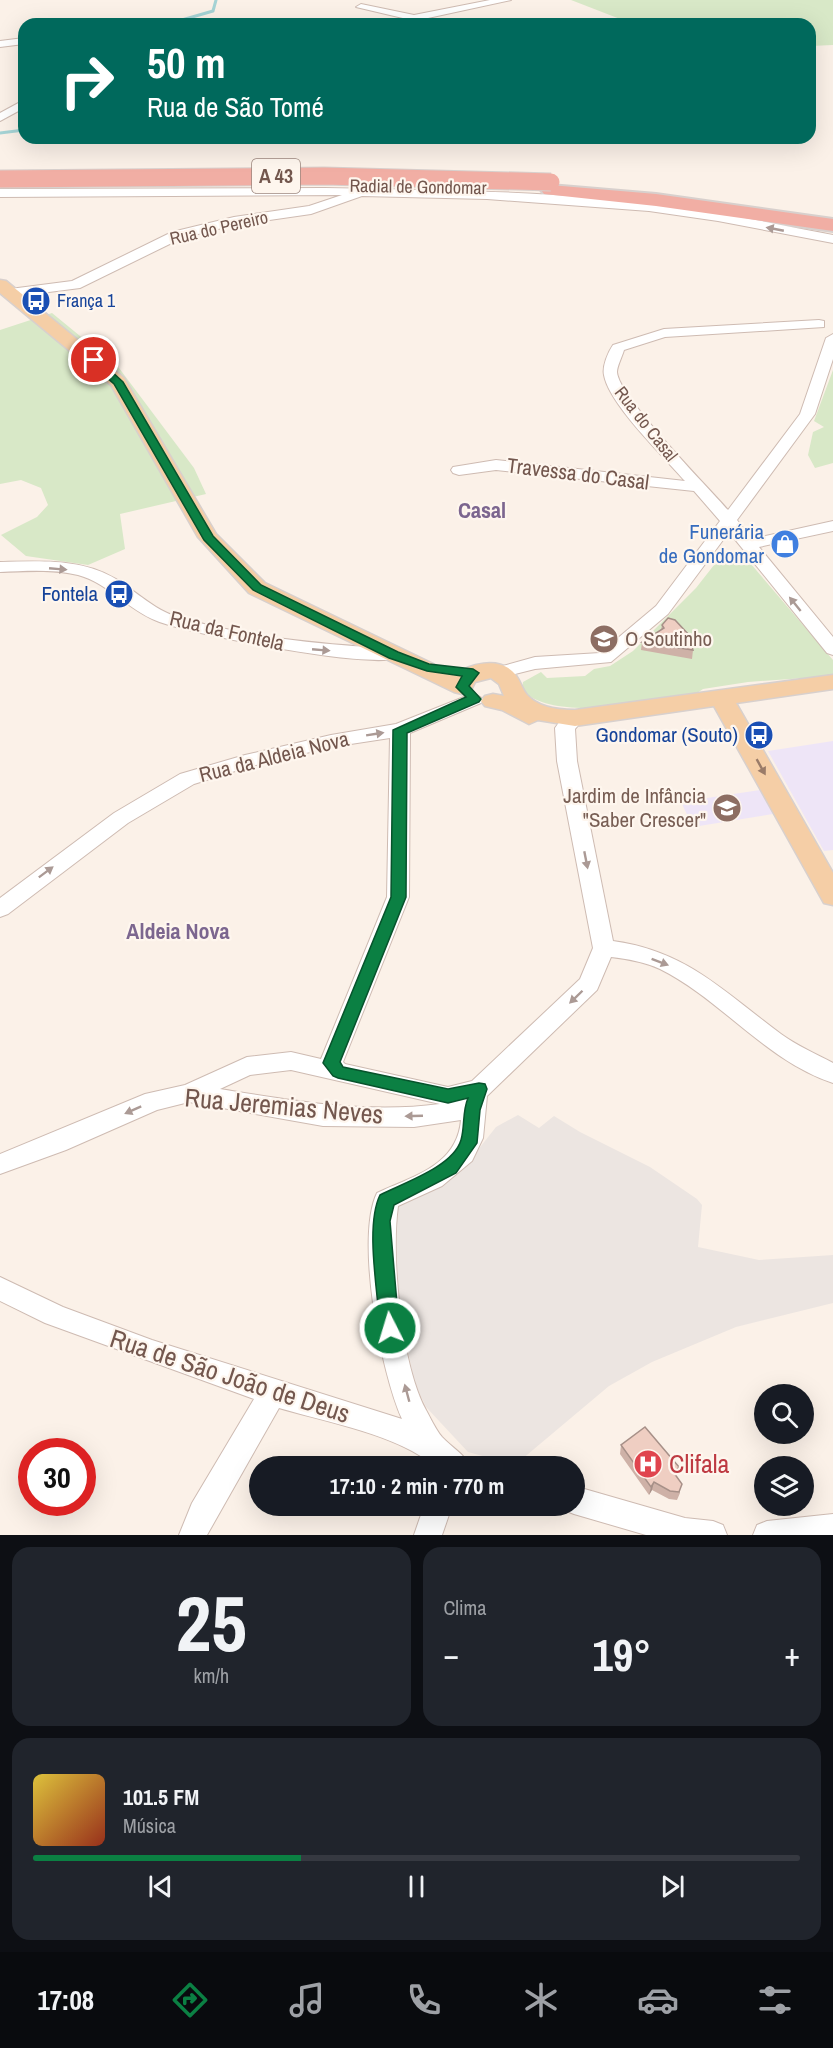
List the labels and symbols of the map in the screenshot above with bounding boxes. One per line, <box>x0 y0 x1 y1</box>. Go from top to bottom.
road number: A 43 <box>252 159 300 193</box>
street label: Radial de Gondomar <box>349 173 487 200</box>
street label: Rua do Pereiro <box>167 204 270 251</box>
one-way arrow <box>766 224 785 233</box>
bus stop icon: França 1 <box>20 285 52 317</box>
place label: França 1 <box>57 288 116 313</box>
pin <box>68 334 119 385</box>
street label: Rua do Casal <box>609 381 684 467</box>
street label: Travessa do Casal <box>505 450 651 497</box>
district label: Casal <box>458 495 506 525</box>
place label: Funerária de Gondomar <box>659 517 764 570</box>
shop icon: Funerária de Gondomar <box>769 528 801 560</box>
one-way arrow <box>49 564 68 574</box>
bus stop icon: Fontela <box>103 578 135 610</box>
place label: Fontela <box>41 579 98 608</box>
one-way arrow <box>790 597 802 612</box>
street label: Rua da Fontela <box>167 603 288 658</box>
school or university icon: O Soutinho <box>588 623 620 655</box>
place label: O Soutinho <box>625 624 712 653</box>
one-way arrow <box>311 645 330 655</box>
bus stop icon: Gondomar (Souto) <box>743 719 775 751</box>
place label: Gondomar (Souto) <box>595 720 738 749</box>
street label: Rua da Aldeia Nova <box>196 724 352 789</box>
one-way arrow <box>365 730 384 739</box>
one-way arrow <box>756 759 766 776</box>
place label: Jardim de Infância "Saber Crescer" <box>563 781 706 834</box>
school or university icon: Jardim de Infância "Saber Crescer" <box>711 792 743 824</box>
one-way arrow <box>582 851 592 869</box>
one-way arrow <box>38 867 53 879</box>
district label: Aldeia Nova <box>126 916 230 946</box>
one-way arrow <box>652 957 670 967</box>
one-way arrow <box>569 990 583 1004</box>
street label: Rua Jeremias Neves <box>183 1079 385 1132</box>
one-way arrow <box>124 1105 142 1115</box>
one-way arrow <box>404 1111 423 1121</box>
position arrow <box>358 1296 422 1360</box>
street label: Rua de São João de Deus <box>106 1320 354 1431</box>
one-way arrow <box>401 1384 411 1402</box>
speed limit sign: 30 <box>18 1438 96 1516</box>
place label: Clifala <box>669 1446 730 1481</box>
hospital icon: Clifala <box>632 1448 664 1480</box>

